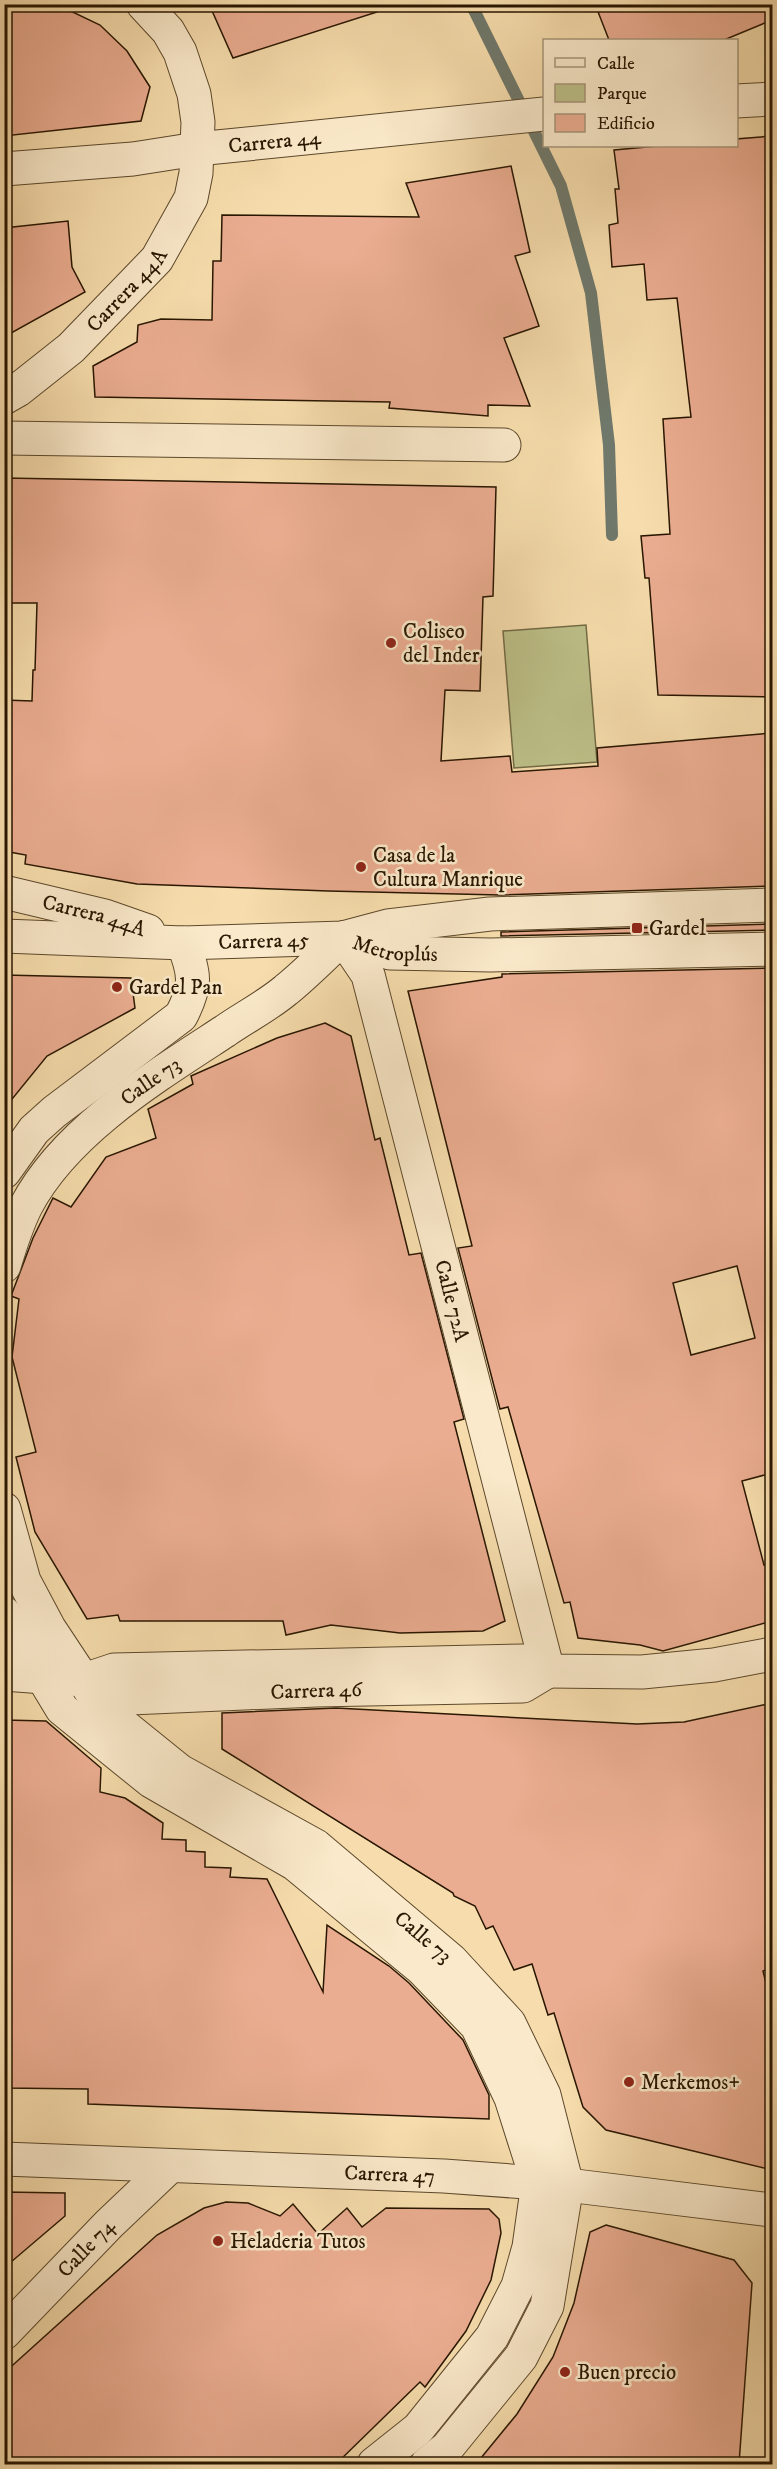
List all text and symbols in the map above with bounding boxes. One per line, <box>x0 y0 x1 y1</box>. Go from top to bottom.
legend <box>543 39 738 147</box>
text: Calle <box>597 53 635 75</box>
text: Parque <box>597 83 647 105</box>
text: Edificio <box>597 113 655 135</box>
street label: Carrera 44 <box>227 125 323 160</box>
street label: Carrera 44A <box>81 244 174 338</box>
place label: Coliseo del Inder <box>403 619 480 669</box>
marker: Coliseo del Inder <box>384 636 398 650</box>
place label: Casa de la Cultura Manrique <box>373 843 523 893</box>
marker: Casa de la Cultura Manrique <box>354 860 368 874</box>
street label: Carrera 44A <box>40 890 149 943</box>
place label: Gardel <box>649 916 707 942</box>
marker: Gardel <box>630 921 644 935</box>
street label: Carrera 45 <box>218 927 310 956</box>
street label: Metroplús <box>349 930 438 968</box>
place label: Gardel Pan <box>129 975 222 1001</box>
marker: Gardel Pan <box>110 980 124 994</box>
street label: Calle 73 <box>116 1052 186 1112</box>
street label: Calle 72A <box>428 1257 474 1345</box>
street label: Carrera 46 <box>270 1677 363 1706</box>
street label: Calle 73 <box>388 1906 457 1969</box>
place label: Merkemos+ <box>641 2070 740 2096</box>
marker: Merkemos+ <box>622 2075 636 2089</box>
street label: Carrera 47 <box>344 2160 436 2190</box>
street label: Calle 74 <box>52 2213 121 2283</box>
place label: Heladeria Tutos <box>230 2229 366 2255</box>
marker: Heladeria Tutos <box>211 2234 225 2248</box>
place label: Buen precio <box>577 2360 676 2386</box>
marker: Buen precio <box>558 2365 572 2379</box>

